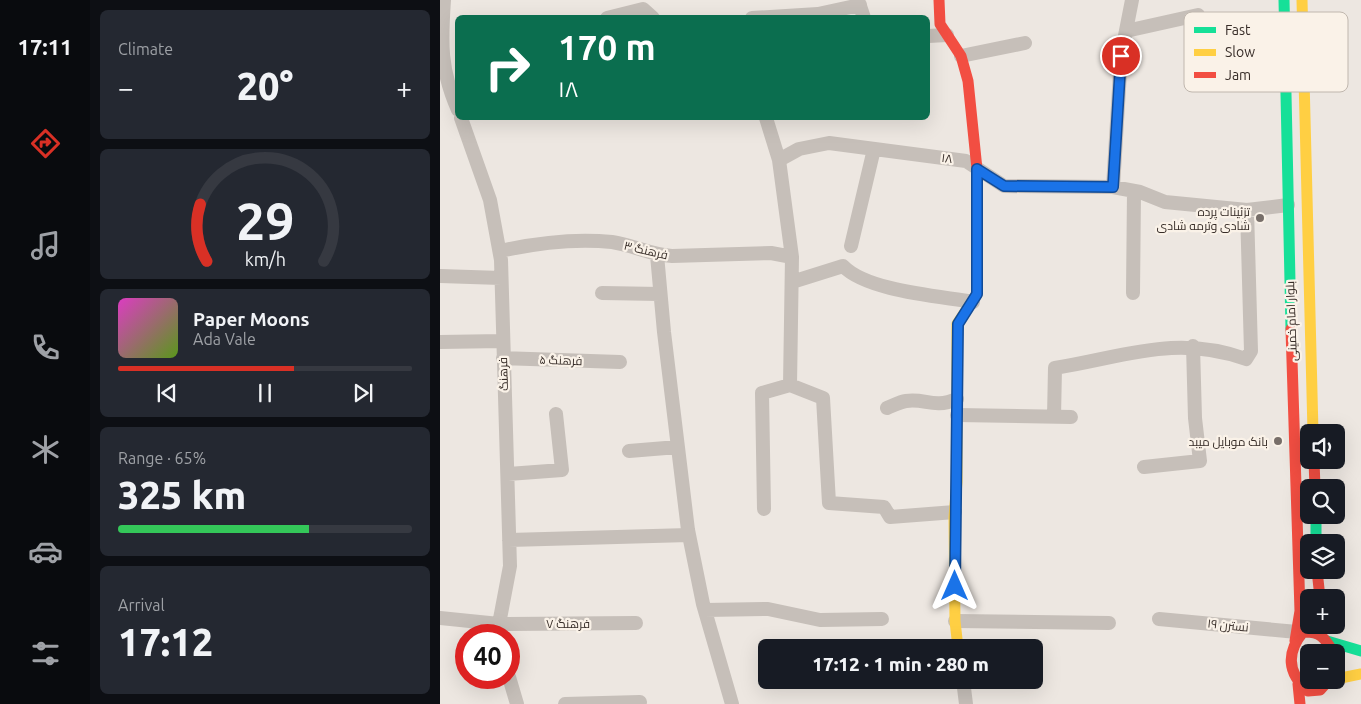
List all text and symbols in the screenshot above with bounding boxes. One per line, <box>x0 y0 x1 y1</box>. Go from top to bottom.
legend <box>1184 12 1348 92</box>
text: Fast <box>1225 22 1251 38</box>
text: 170 m <box>558 27 656 67</box>
text: 17:11 <box>17 34 73 59</box>
icon: right <box>475 35 540 100</box>
pin <box>1100 35 1142 77</box>
text: Climate <box>118 40 173 58</box>
icon: arrive <box>1107 42 1135 70</box>
text: Slow <box>1225 44 1255 60</box>
text: 20° <box>237 65 293 107</box>
text: Jam <box>1225 67 1251 83</box>
text: − <box>118 72 134 103</box>
text: + <box>396 72 412 103</box>
text: ۱۸ <box>558 76 579 101</box>
icon: directions <box>28 126 63 161</box>
street label: ۱۸ <box>941 151 954 165</box>
text: 29 <box>236 192 294 250</box>
place label: تزئینات پرده شادی وترمه شادی <box>1156 205 1251 233</box>
marker: تزئینات پرده شادی وترمه شادی <box>1254 212 1266 224</box>
icon: music <box>28 228 63 263</box>
street label: فرهنگ ۳ <box>623 239 669 262</box>
text: km/h <box>244 249 286 269</box>
street label: بلوار امام خمینی <box>1283 281 1301 361</box>
text: Paper Moons <box>193 308 310 330</box>
icon: phone <box>28 330 63 365</box>
text: Ada Vale <box>193 330 256 348</box>
street label: فرهنگ ۵ <box>539 353 583 368</box>
street label: فرهنگ <box>496 357 511 391</box>
icon: previous <box>153 379 181 407</box>
icon: pause <box>251 379 279 407</box>
icon: next <box>349 379 377 407</box>
map controls <box>1300 424 1345 689</box>
button: sound <box>1300 424 1345 469</box>
icon: climate <box>28 432 63 467</box>
place label: بانک موبایل میبد <box>1189 435 1268 449</box>
marker: بانک موبایل میبد <box>1272 435 1284 447</box>
text: Range · 65% <box>118 449 206 467</box>
text: 325 km <box>118 474 246 516</box>
button: search <box>1300 479 1345 524</box>
icon: car <box>28 534 63 569</box>
button: layers <box>1300 534 1345 579</box>
position arrow <box>928 559 980 611</box>
button: + <box>1300 589 1345 634</box>
text: Arrival <box>118 596 165 614</box>
street label: نسترن ۱۹ <box>1207 616 1249 635</box>
street label: فرهنگ ۷ <box>546 617 590 631</box>
text: 17:12 <box>118 621 213 663</box>
speed limit sign: 40 <box>455 624 520 689</box>
icon: filters <box>28 636 63 671</box>
button: − <box>1300 644 1345 689</box>
text: 17:12 · 1 min · 280 m <box>812 653 989 675</box>

